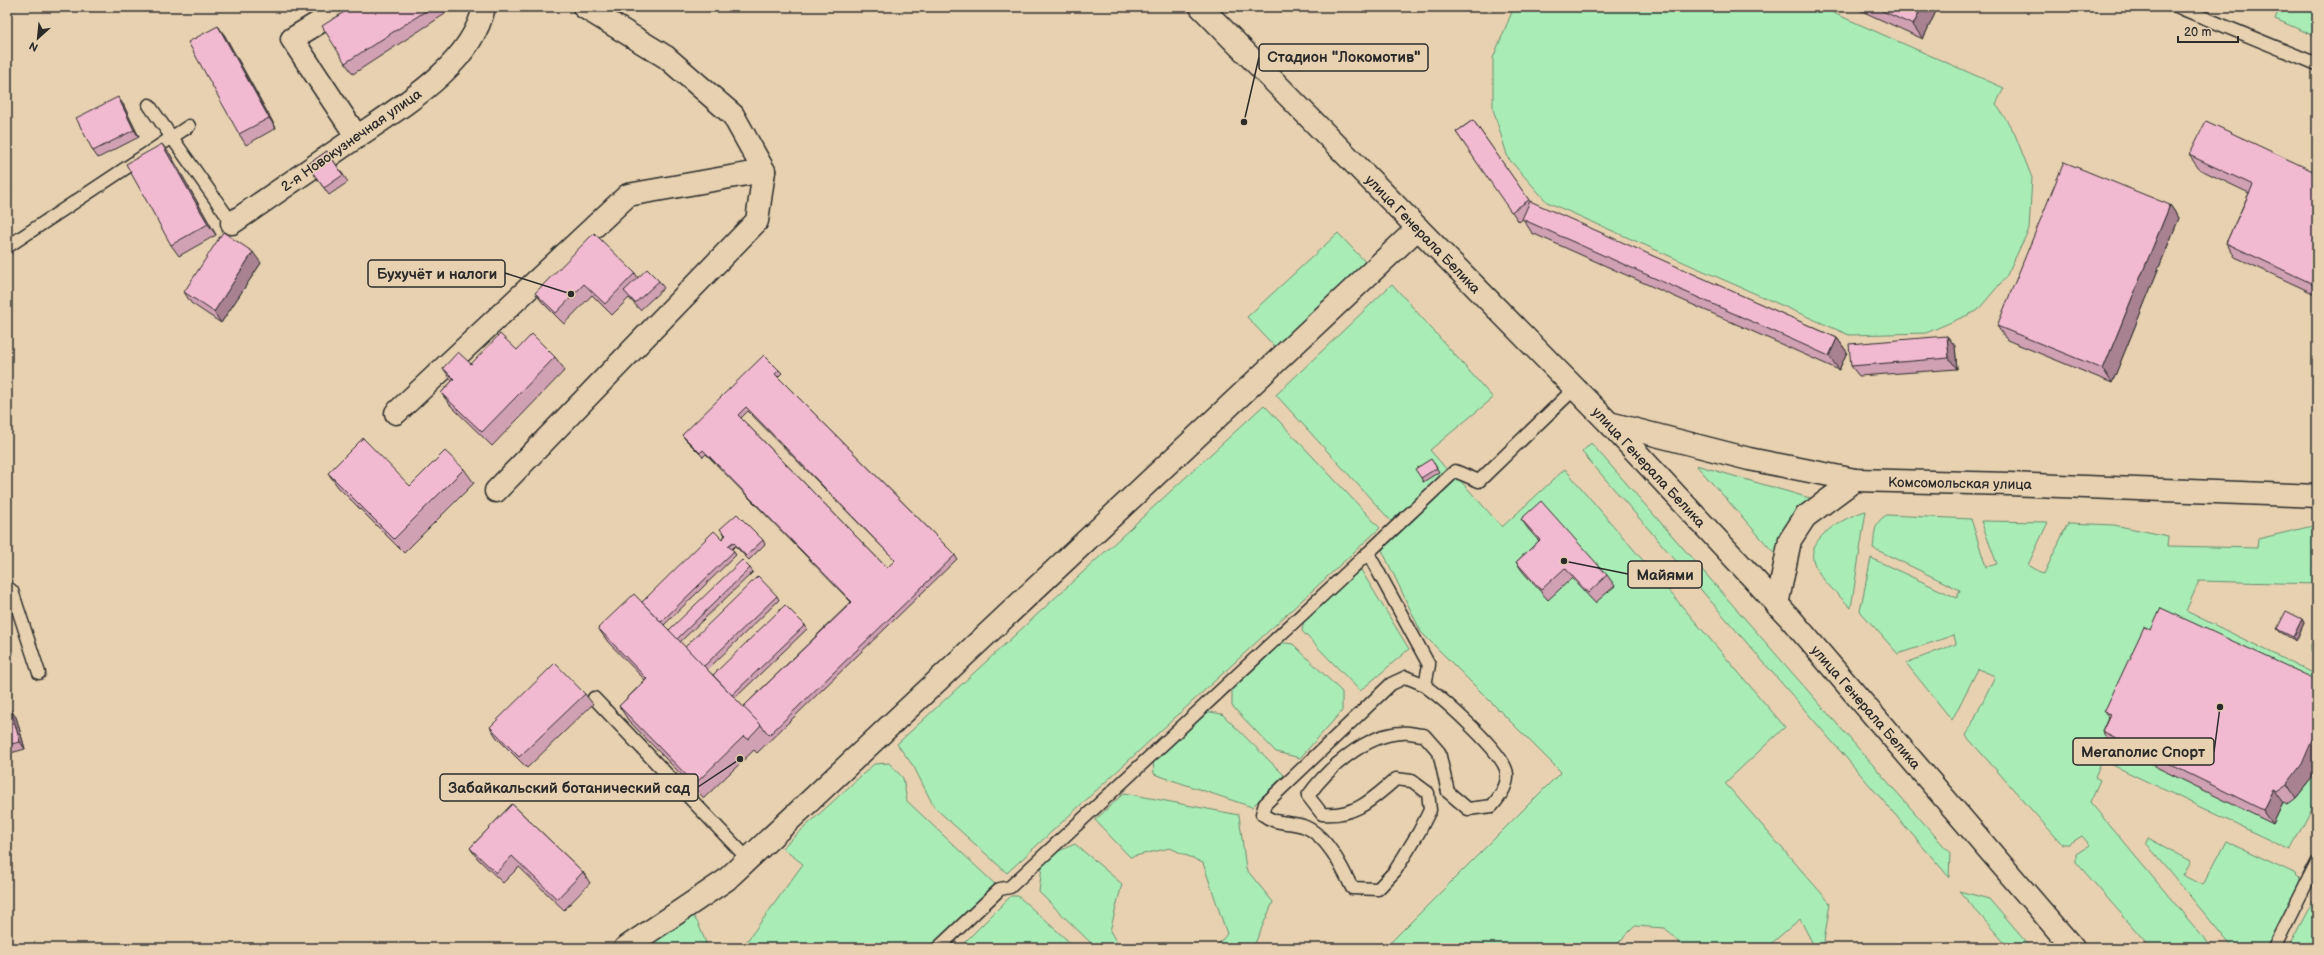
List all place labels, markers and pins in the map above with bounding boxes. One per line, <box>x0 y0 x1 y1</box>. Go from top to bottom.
callout: Стадион "Локомотив" <box>1259 44 1428 71</box>
callout: Бухучёт и налоги <box>368 260 505 287</box>
callout: Майями <box>1628 561 1702 588</box>
callout: Мегаполис Спорт <box>2073 738 2214 765</box>
callout: Забайкальский ботанический сад <box>440 774 698 801</box>

